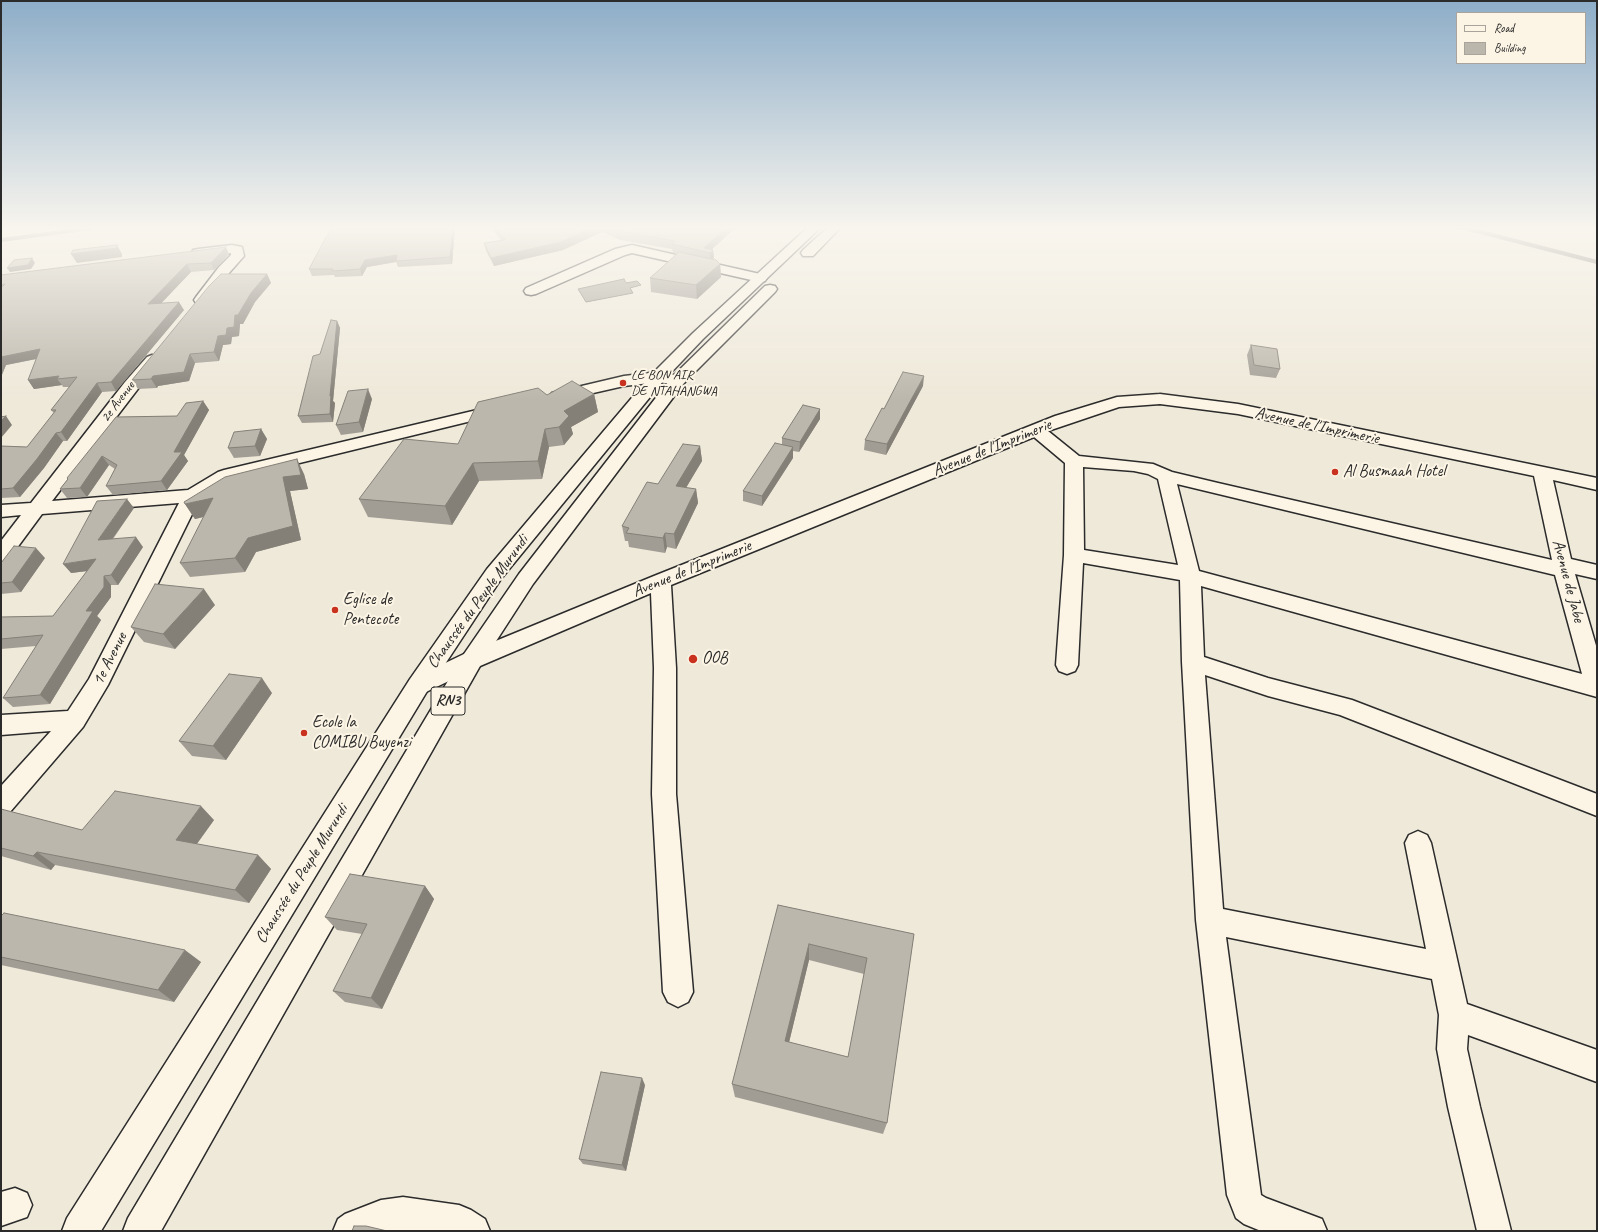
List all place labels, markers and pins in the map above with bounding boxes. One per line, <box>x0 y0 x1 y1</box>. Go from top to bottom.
place label: LE BON AIR DE NTAHANGWA <box>631 367 717 400</box>
marker: LE BON AIR DE NTAHANGWA <box>618 378 628 388</box>
place label: Al Busmaah Hotel <box>1343 462 1445 482</box>
marker: Al Busmaah Hotel <box>1330 467 1340 477</box>
place label: Eglise de Pentecote <box>343 590 398 630</box>
marker: Eglise de Pentecote <box>330 605 340 615</box>
place label: OOB <box>702 649 728 669</box>
marker: OOB <box>687 653 699 665</box>
place label: Ecole la COMIBU Buyenzi <box>312 713 411 753</box>
marker: Ecole la COMIBU Buyenzi <box>299 728 309 738</box>

